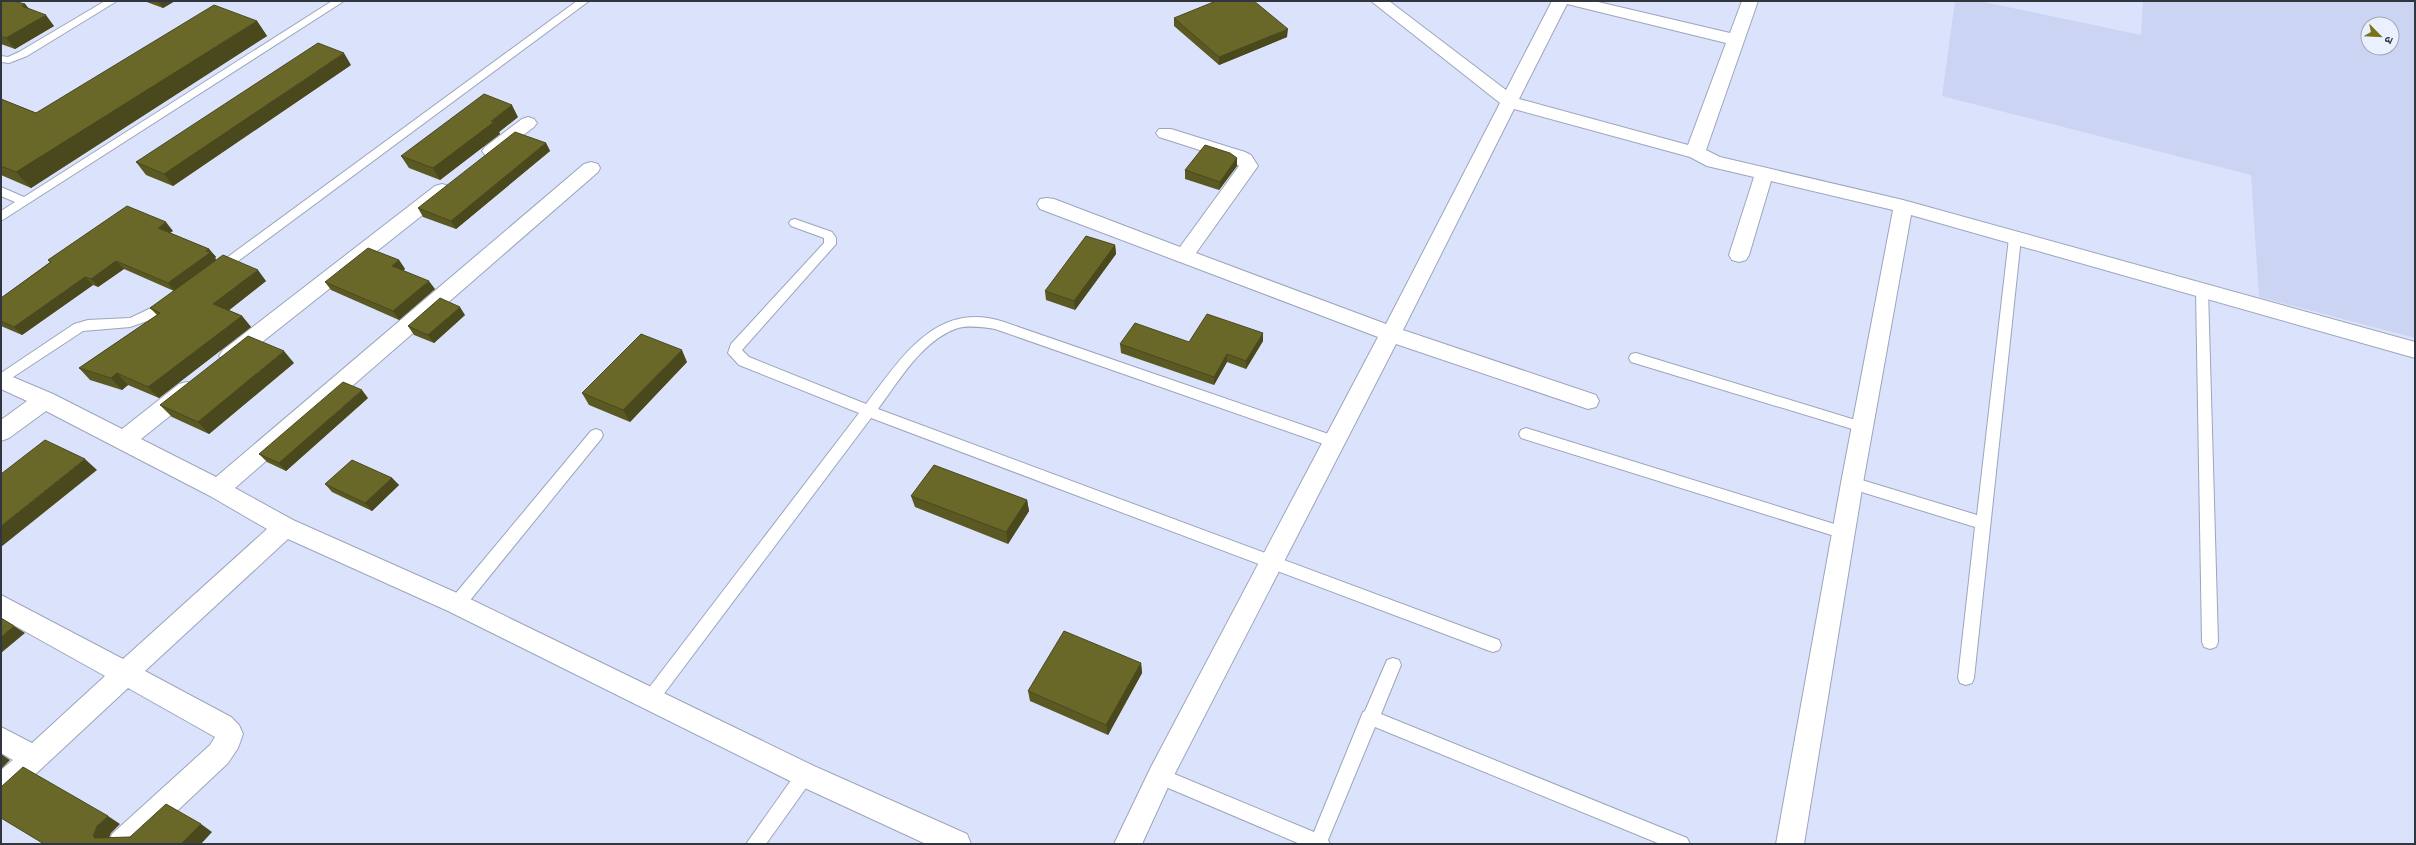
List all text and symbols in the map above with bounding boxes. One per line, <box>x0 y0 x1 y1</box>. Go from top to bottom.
north arrow <box>2360 16 2400 56</box>
text: उ <box>2381 34 2396 46</box>

